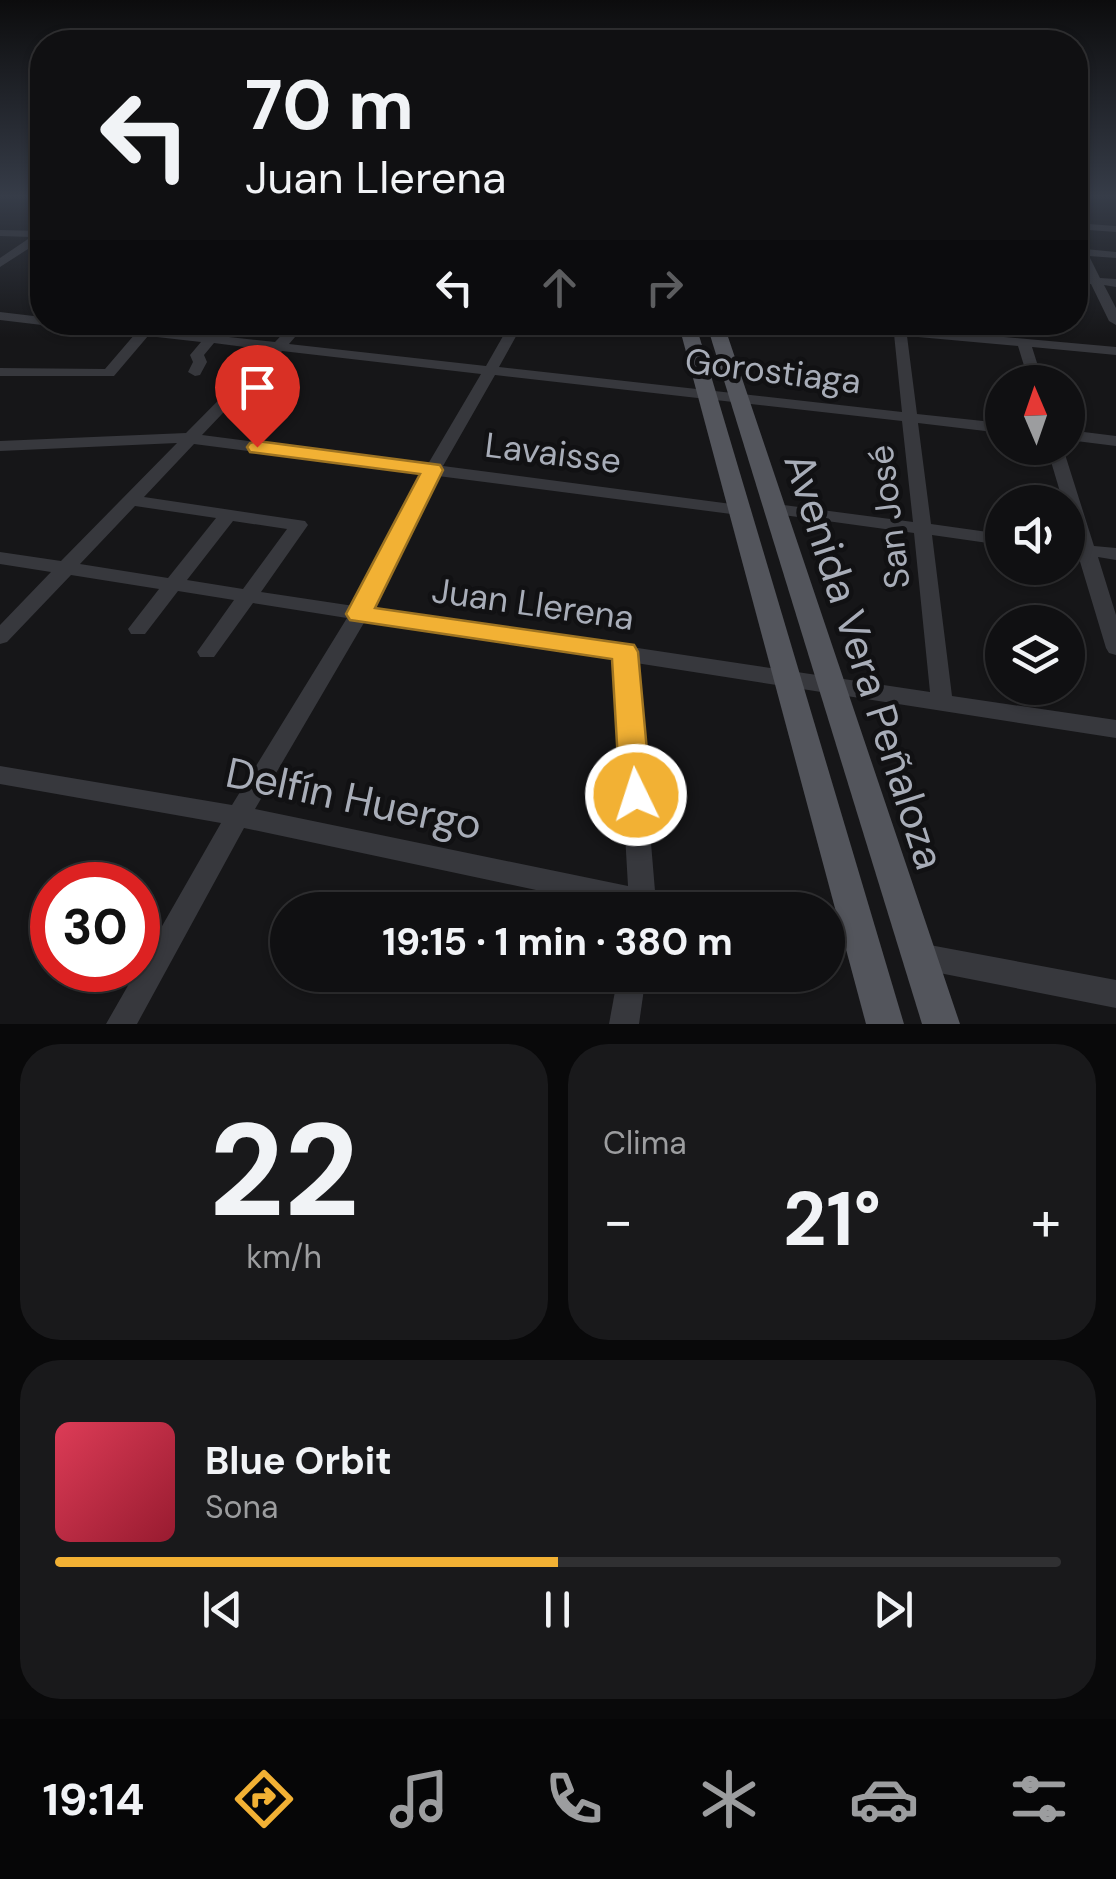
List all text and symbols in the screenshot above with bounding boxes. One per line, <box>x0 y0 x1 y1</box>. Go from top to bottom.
text: 70 m <box>245 60 414 151</box>
icon: left <box>80 70 210 200</box>
text: Juan Llerena <box>245 148 507 207</box>
icon: left <box>427 260 482 315</box>
icon: ahead <box>532 260 587 315</box>
icon: right <box>637 260 692 315</box>
street label: Gorostiaga <box>682 337 864 405</box>
pin <box>215 345 300 448</box>
icon: arrive <box>230 360 285 415</box>
north arrow <box>985 365 1085 465</box>
map controls <box>985 365 1085 705</box>
street label: Lavaisse <box>482 422 624 484</box>
street label: San José <box>857 442 921 592</box>
street label: Avenida Vera Peñaloza <box>771 446 958 876</box>
button: sound <box>985 485 1085 585</box>
street label: Juan Llerena <box>429 567 637 641</box>
button: layers <box>985 605 1085 705</box>
position arrow <box>584 743 688 847</box>
street label: Delfín Huergo <box>221 745 487 852</box>
speed limit sign: 30 <box>30 862 160 992</box>
text: 19:15 · 1 min · 380 m <box>382 917 733 967</box>
text: 22 <box>209 1086 359 1255</box>
text: Clima <box>603 1122 687 1164</box>
text: 21° <box>783 1171 881 1268</box>
text: − <box>603 1185 633 1257</box>
text: + <box>1031 1185 1061 1257</box>
text: km/h <box>246 1236 322 1278</box>
text: Blue Orbit <box>205 1436 392 1486</box>
text: Sona <box>205 1486 278 1528</box>
icon: previous <box>195 1582 250 1637</box>
icon: pause <box>530 1582 585 1637</box>
icon: next <box>866 1582 921 1637</box>
icon: directions <box>229 1764 299 1834</box>
icon: music <box>384 1764 454 1834</box>
icon: phone <box>539 1764 609 1834</box>
icon: climate <box>694 1764 764 1834</box>
icon: car <box>849 1764 919 1834</box>
icon: filters <box>1004 1764 1074 1834</box>
text: 19:14 <box>42 1770 144 1829</box>

